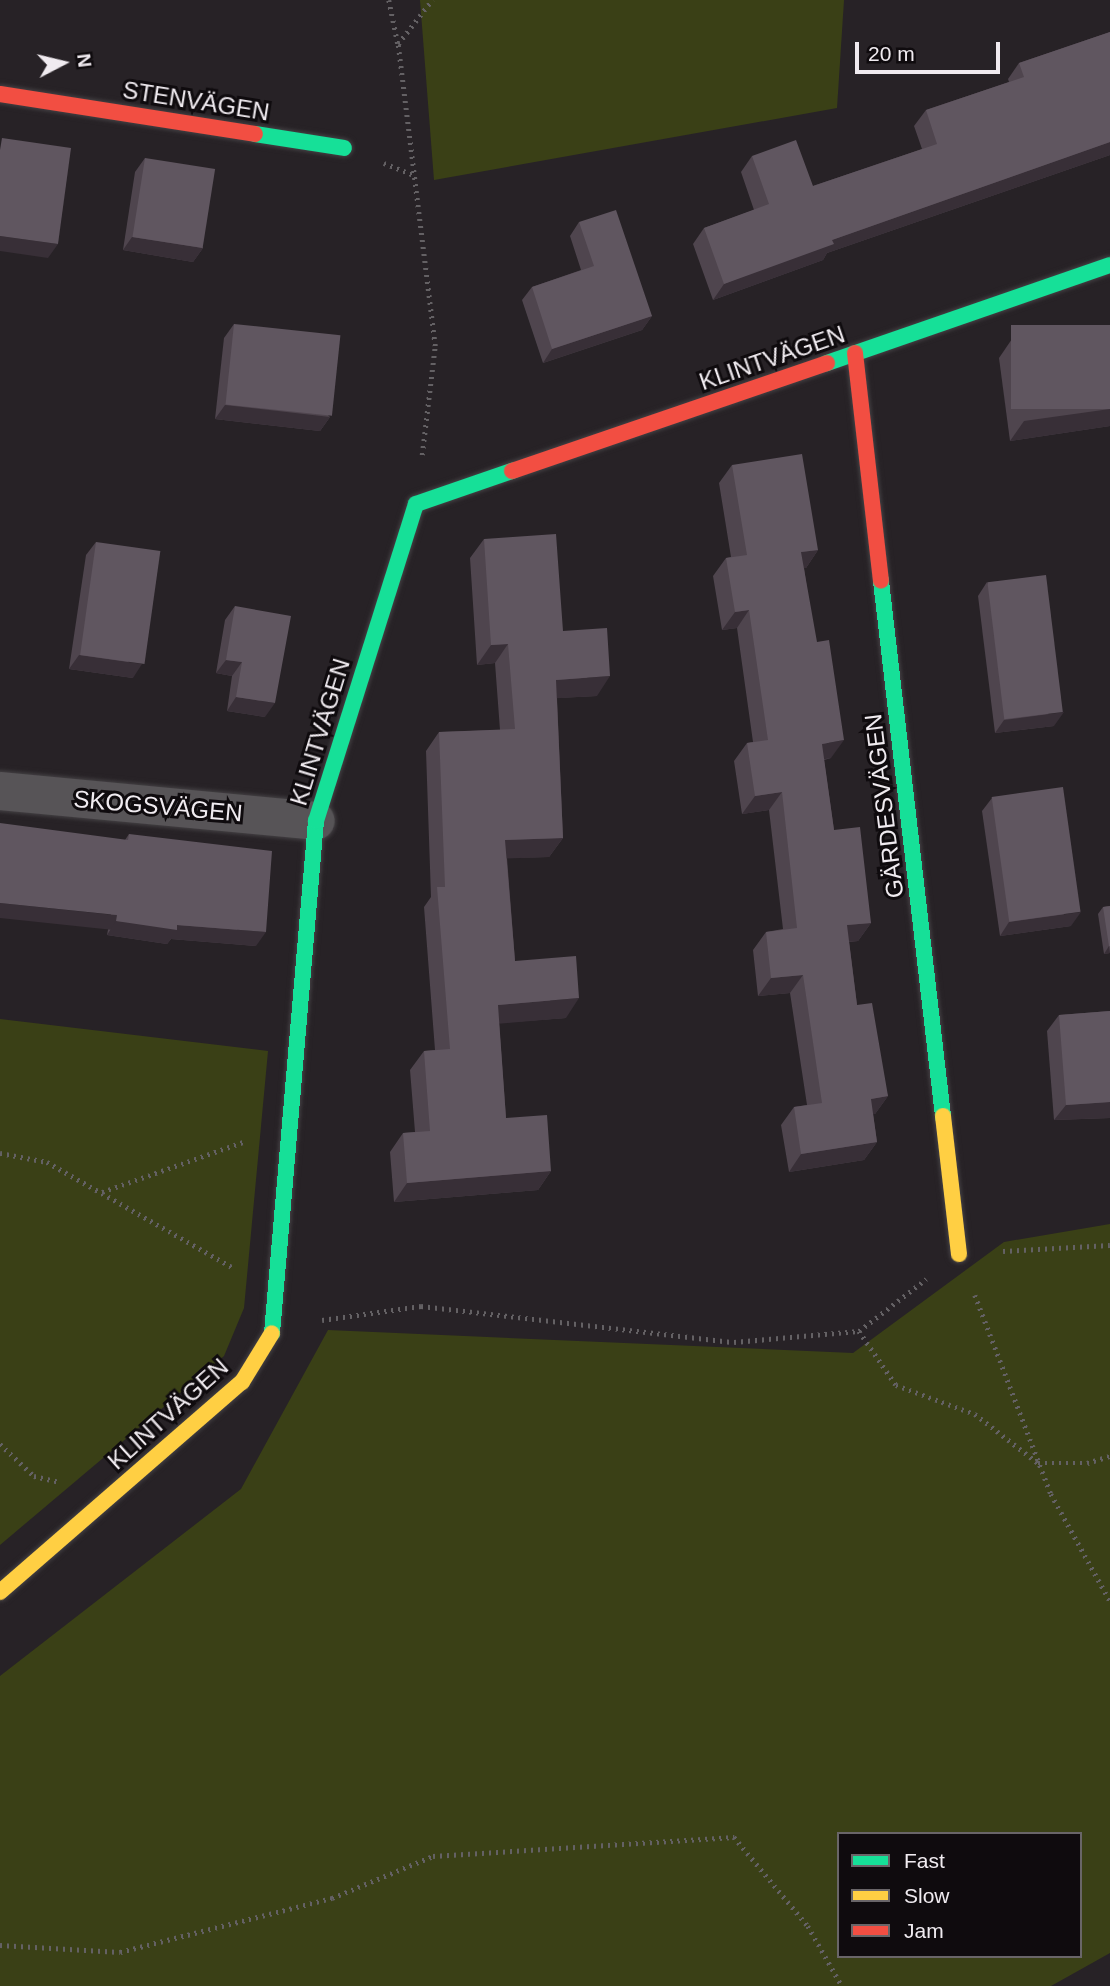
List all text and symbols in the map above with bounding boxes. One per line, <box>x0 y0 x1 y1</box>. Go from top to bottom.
north arrow <box>28 28 98 98</box>
scale bar <box>858 28 1003 72</box>
text: 20 m <box>868 42 915 65</box>
text: N <box>73 52 96 68</box>
street label: STENVÄGEN <box>121 75 271 127</box>
street label: KLINTVÄGEN <box>695 320 849 396</box>
street label: KLINTVÄGEN <box>284 655 356 809</box>
street label: GÄRDESVÄGEN <box>858 712 910 900</box>
street label: SKOGSVÄGEN <box>72 784 244 828</box>
street label: KLINTVÄGEN <box>102 1352 234 1476</box>
legend <box>837 1832 1082 1958</box>
text: Fast <box>904 1849 945 1872</box>
text: Slow <box>904 1884 950 1907</box>
text: Jam <box>904 1919 944 1942</box>

